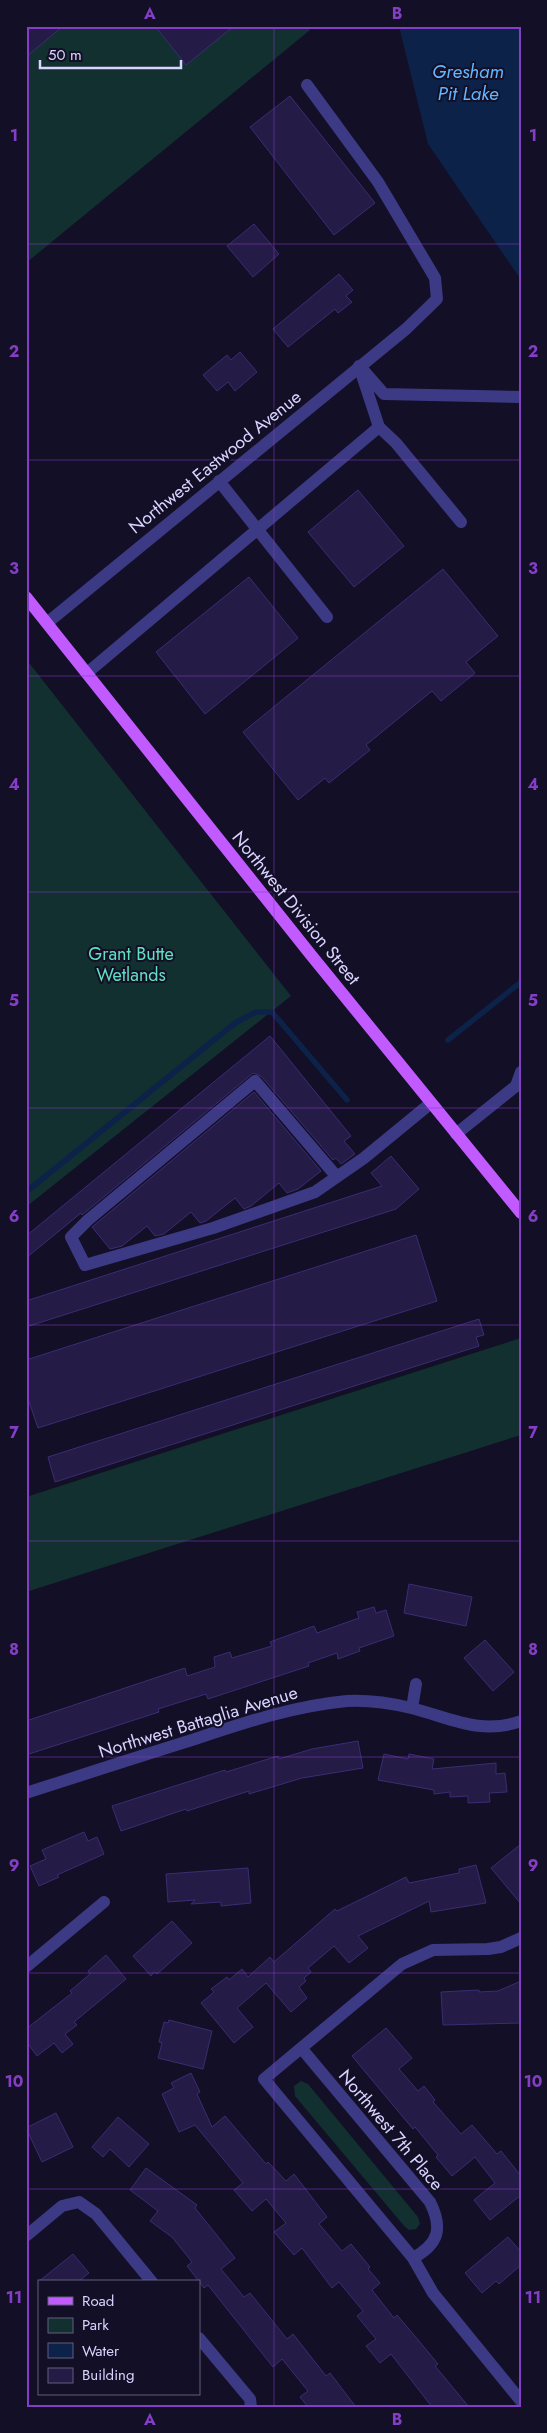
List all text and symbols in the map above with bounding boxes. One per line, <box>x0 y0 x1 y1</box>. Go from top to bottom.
text: A <box>143 2 156 25</box>
text: B <box>392 2 402 25</box>
scale bar <box>40 38 181 70</box>
text: 50 m <box>48 44 82 66</box>
water label: Gresham Pit Lake <box>432 58 504 107</box>
text: 1 <box>10 124 18 147</box>
text: 1 <box>529 124 537 147</box>
text: 2 <box>9 340 19 363</box>
text: 2 <box>528 340 538 363</box>
street label: Northwest Eastwood Avenue <box>123 384 307 540</box>
text: 3 <box>9 557 19 580</box>
text: 3 <box>528 557 538 580</box>
text: 4 <box>8 773 20 796</box>
text: 4 <box>527 773 539 796</box>
street label: Northwest Division Street <box>226 826 367 991</box>
park label: Grant Butte Wetlands <box>88 941 174 988</box>
text: 5 <box>9 989 19 1012</box>
text: 5 <box>528 989 538 1012</box>
text: 6 <box>9 1205 19 1228</box>
text: 6 <box>528 1205 538 1228</box>
text: 7 <box>9 1421 19 1444</box>
text: 7 <box>528 1421 538 1444</box>
text: 8 <box>9 1638 19 1661</box>
text: 8 <box>528 1638 538 1661</box>
street label: Northwest Battaglia Avenue <box>95 1679 301 1765</box>
text: 9 <box>9 1854 19 1877</box>
text: 9 <box>528 1854 538 1877</box>
street label: Northwest 7th Place <box>333 2064 449 2196</box>
text: 10 <box>5 2070 23 2093</box>
text: 10 <box>524 2070 542 2093</box>
legend <box>38 2280 200 2396</box>
text: 11 <box>6 2286 22 2309</box>
text: 11 <box>525 2286 541 2309</box>
text: Road <box>82 2290 114 2312</box>
text: Park <box>82 2314 109 2336</box>
text: Water <box>82 2340 120 2362</box>
text: Building <box>82 2364 134 2386</box>
text: A <box>143 2408 156 2431</box>
text: B <box>392 2408 402 2431</box>

